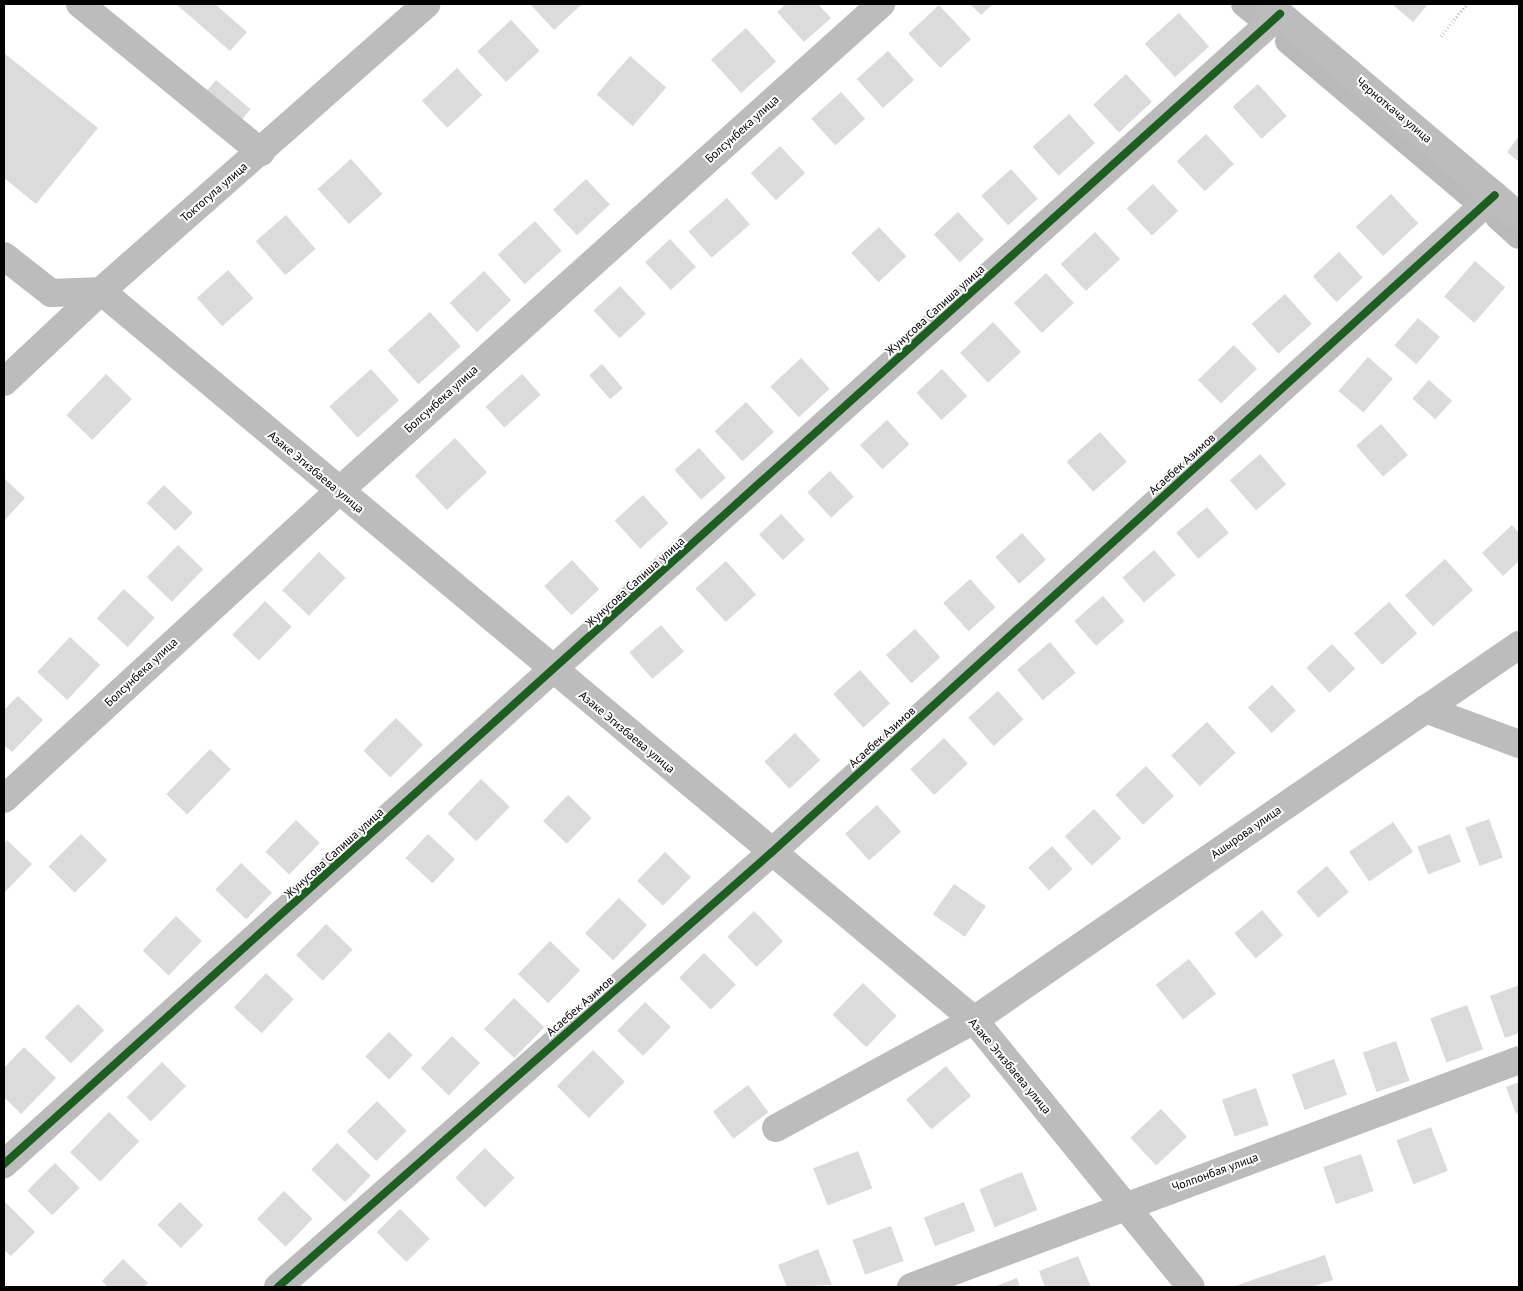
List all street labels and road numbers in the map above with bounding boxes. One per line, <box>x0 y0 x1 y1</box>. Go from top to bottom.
street label: Черноткача улица <box>1353 74 1435 146</box>
street label: Болсунбека улица <box>702 92 782 166</box>
street label: Токтогула улица <box>178 159 250 225</box>
street label: Жунусова Сапиша улица <box>883 262 987 358</box>
street label: Болсунбека улица <box>401 362 481 436</box>
street label: Азаке Эгизбаева улица <box>265 428 367 516</box>
street label: Асаебек Азимов <box>1146 430 1218 498</box>
street label: Жунусова Сапиша улица <box>583 534 687 630</box>
street label: Болсунбека улица <box>102 635 180 709</box>
street label: Азаке Эгизбаева улица <box>576 688 678 776</box>
street label: Асаебек Азимов <box>846 703 918 771</box>
street label: Ашырова улица <box>1208 802 1284 862</box>
street label: Жунусова Сапиша улица <box>282 805 386 901</box>
street label: Асаебек Азимов <box>543 973 617 1039</box>
street label: Азаке Эгизбаева улица <box>966 1015 1054 1117</box>
street label: Чолпонбая улица <box>1170 1150 1260 1194</box>

